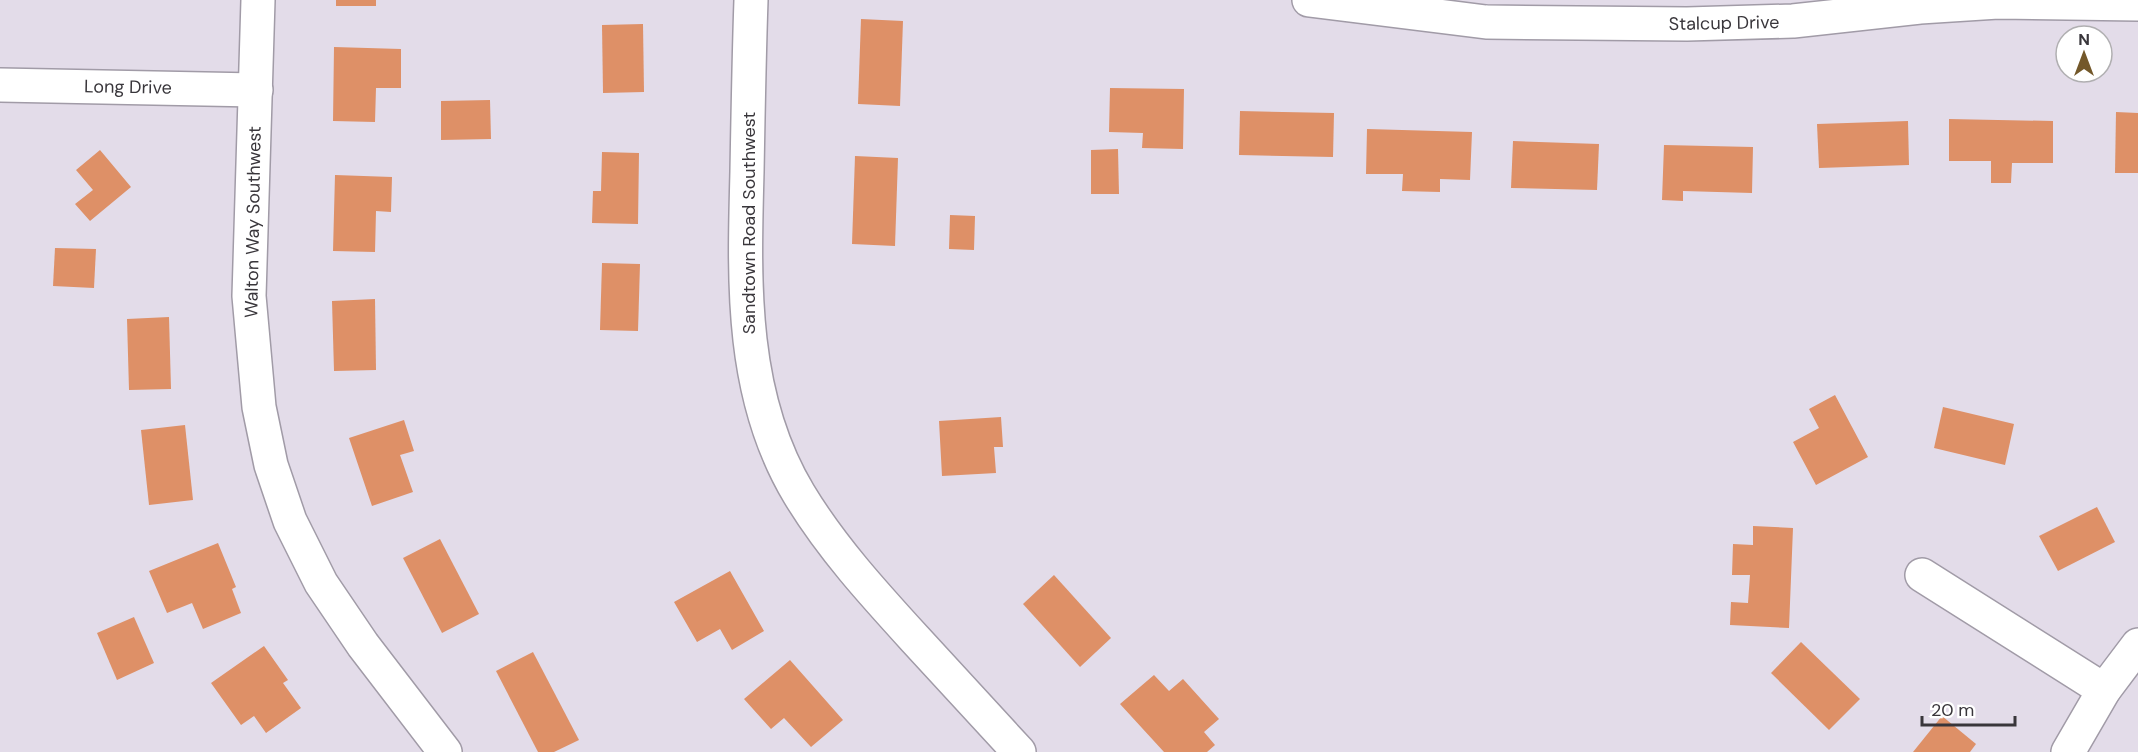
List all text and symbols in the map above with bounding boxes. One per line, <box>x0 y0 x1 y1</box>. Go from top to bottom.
street label: Stalcup Drive <box>1669 10 1779 36</box>
north arrow <box>2054 24 2114 84</box>
text: N <box>2078 29 2090 50</box>
street label: Long Drive <box>84 74 172 100</box>
street label: Sandtown Road Southwest <box>737 112 761 334</box>
street label: Walton Way Southwest <box>239 126 267 318</box>
scale bar <box>1922 689 2015 727</box>
text: 20 m <box>1931 698 1974 722</box>

